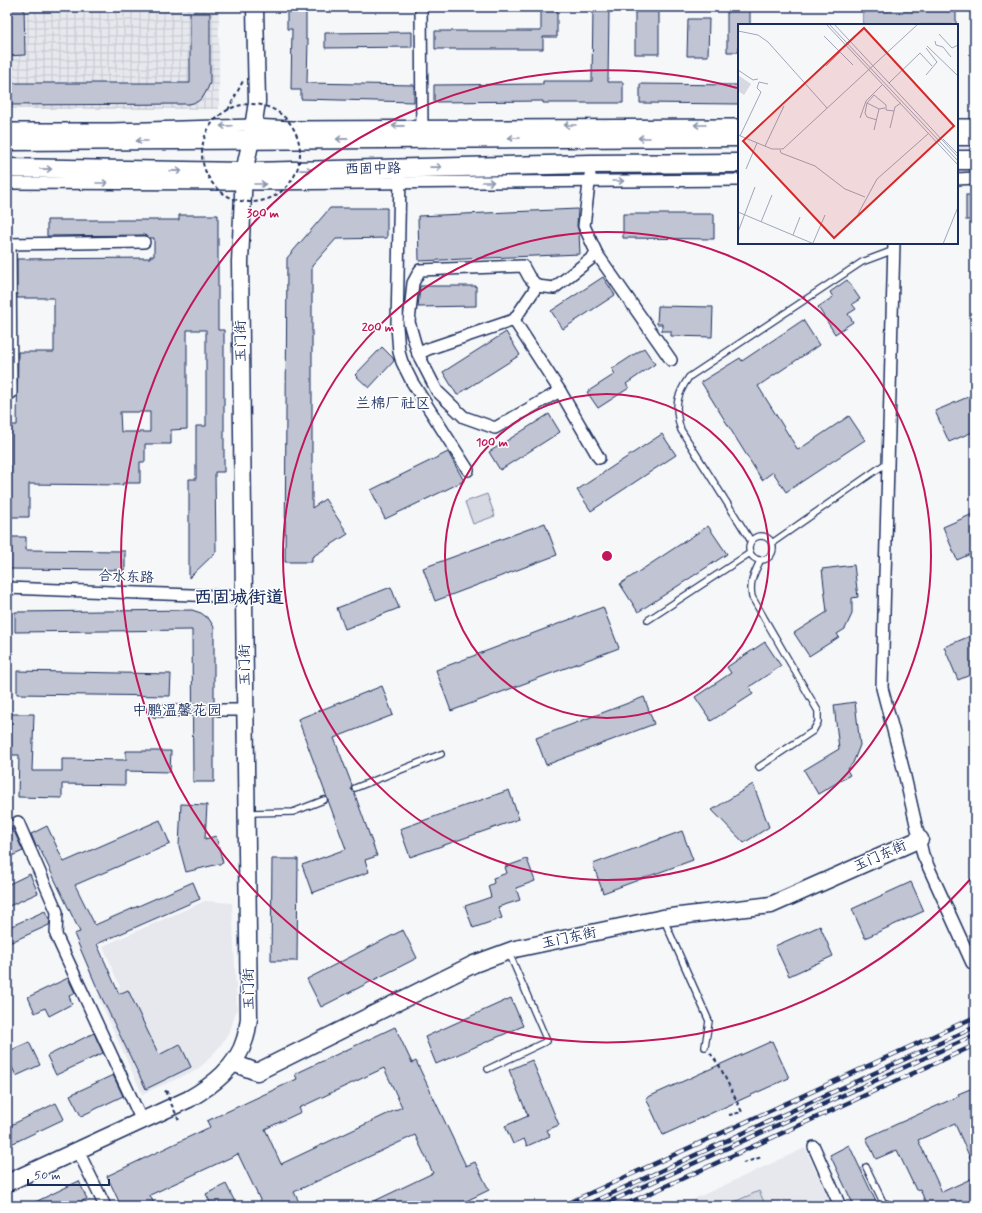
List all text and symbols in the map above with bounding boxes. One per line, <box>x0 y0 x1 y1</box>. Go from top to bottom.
inset map <box>738 24 958 244</box>
one-way arrow <box>564 121 577 129</box>
one-way arrow <box>694 121 707 129</box>
one-way arrow <box>220 122 233 129</box>
one-way arrow <box>392 122 405 130</box>
one-way arrow <box>508 134 521 142</box>
one-way arrow <box>638 134 651 142</box>
one-way arrow <box>336 136 349 143</box>
one-way arrow <box>136 137 149 145</box>
street label: 西固中路 <box>345 160 401 178</box>
one-way arrow <box>429 163 442 171</box>
one-way arrow <box>39 165 52 172</box>
one-way arrow <box>299 166 312 174</box>
one-way arrow <box>169 167 182 174</box>
one-way arrow <box>611 177 624 185</box>
one-way arrow <box>481 178 494 186</box>
one-way arrow <box>95 179 108 187</box>
one-way arrow <box>253 180 266 188</box>
text: 300 m <box>247 206 280 222</box>
street label: 玉门街 <box>232 320 250 362</box>
text: 200 m <box>362 320 395 336</box>
district label: 兰棉厂社区 <box>355 394 431 414</box>
text: 100 m <box>476 435 509 451</box>
centre of rings <box>600 549 614 563</box>
street label: 合水东路 <box>98 567 154 587</box>
district label: 西固城街道 <box>194 586 284 610</box>
street label: 玉门街 <box>236 644 254 686</box>
district label: 中鹏温馨花园 <box>132 701 222 721</box>
street label: 玉门东街 <box>851 836 909 876</box>
street label: 玉门东街 <box>540 923 598 953</box>
street label: 玉门街 <box>240 968 258 1010</box>
scale bar <box>28 1161 109 1187</box>
text: 50 m <box>34 1168 61 1184</box>

